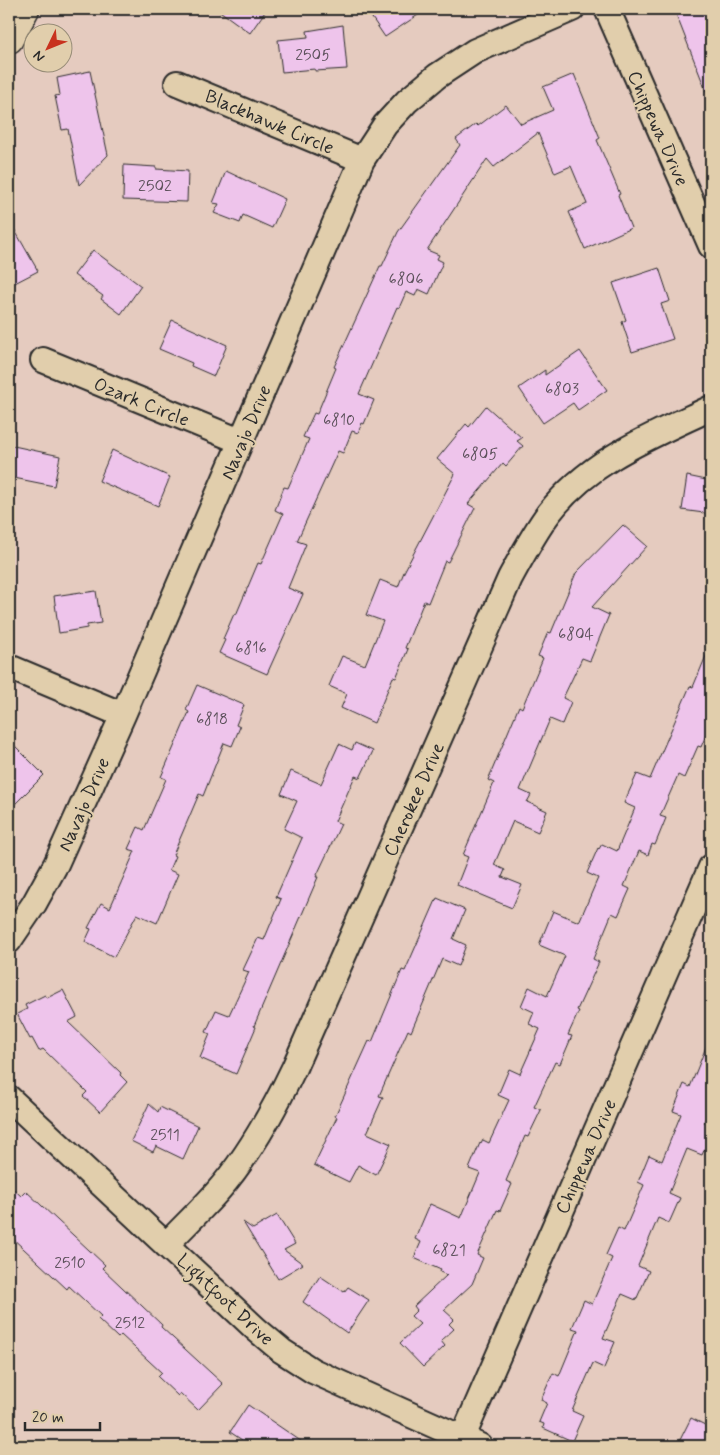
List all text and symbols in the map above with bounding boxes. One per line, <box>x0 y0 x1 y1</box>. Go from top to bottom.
north arrow <box>22 22 72 72</box>
house number: 2505 <box>295 45 331 66</box>
text: N <box>29 47 49 66</box>
street label: Chippewa Drive <box>621 67 694 190</box>
street label: Blackhawk Circle <box>201 84 338 161</box>
house number: 2502 <box>138 176 172 197</box>
house number: 6806 <box>389 269 423 290</box>
street label: Ozark Circle <box>90 372 193 433</box>
house number: 6803 <box>545 379 579 400</box>
street label: Navajo Drive <box>215 381 278 484</box>
house number: 6810 <box>323 410 355 431</box>
house number: 6805 <box>462 444 498 465</box>
house number: 6804 <box>558 624 594 645</box>
house number: 6816 <box>235 638 267 659</box>
house number: 6818 <box>196 709 228 730</box>
street label: Cherokee Drive <box>378 739 451 861</box>
street label: Navajo Drive <box>52 754 117 856</box>
street label: Chippewa Drive <box>550 1095 623 1218</box>
house number: 2511 <box>150 1125 180 1146</box>
house number: 6821 <box>432 1240 466 1261</box>
street label: Lightfoot Drive <box>169 1249 279 1354</box>
house number: 2510 <box>54 1253 86 1274</box>
house number: 2512 <box>115 1313 145 1334</box>
scale bar <box>25 1400 100 1432</box>
text: 20 m <box>32 1408 64 1428</box>

